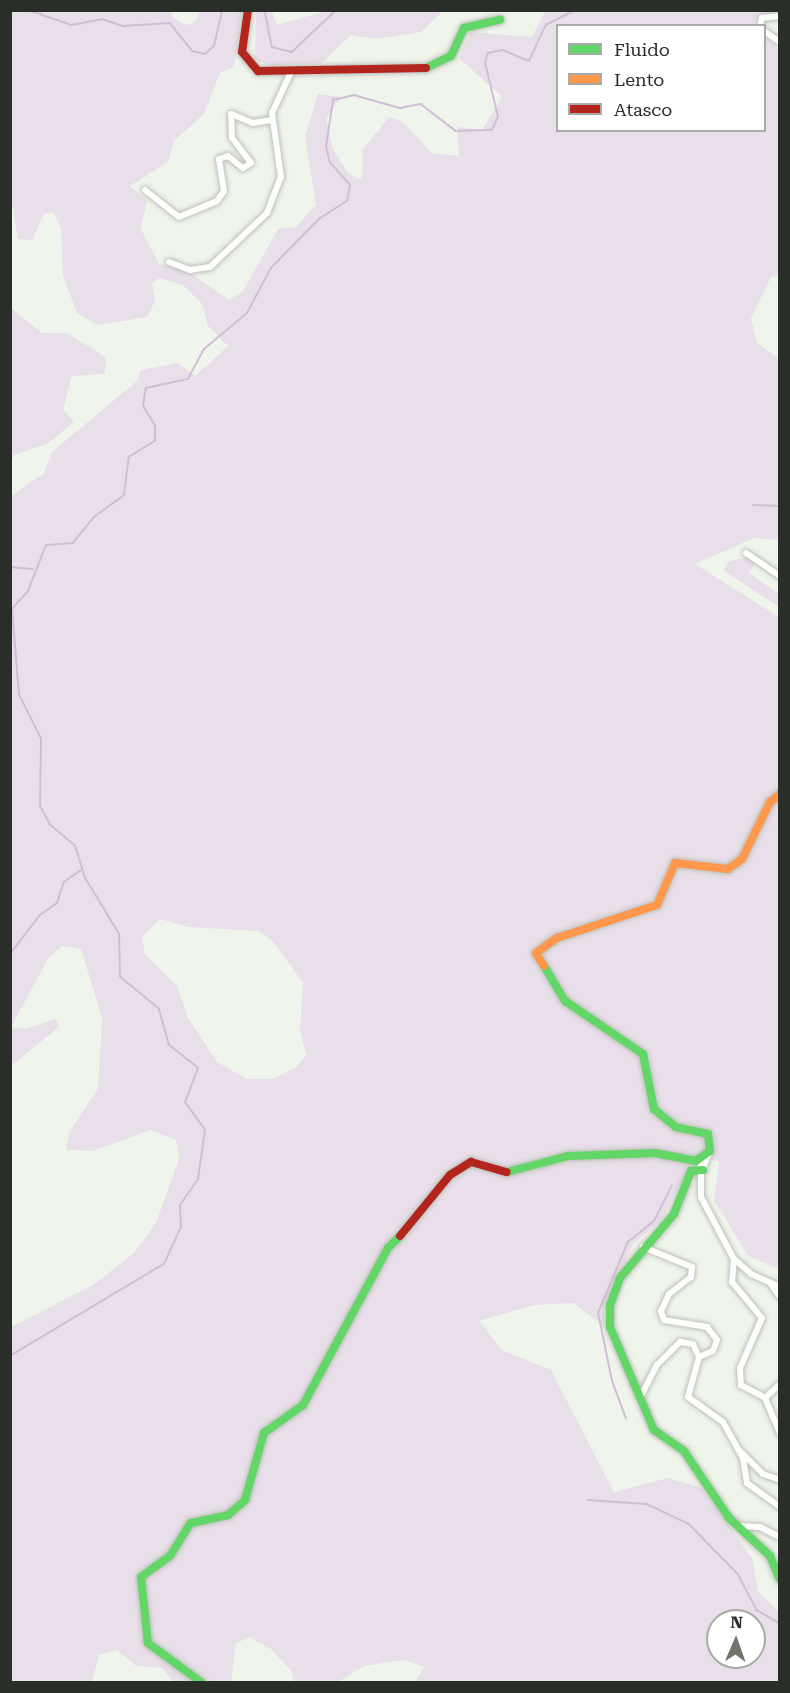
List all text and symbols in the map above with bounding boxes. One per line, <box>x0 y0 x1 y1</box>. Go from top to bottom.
legend <box>556 24 766 132</box>
text: Fluido <box>614 39 670 60</box>
text: Lento <box>614 69 664 90</box>
text: Atasco <box>614 99 672 120</box>
north arrow <box>706 1609 766 1669</box>
text: N <box>730 1613 743 1632</box>

